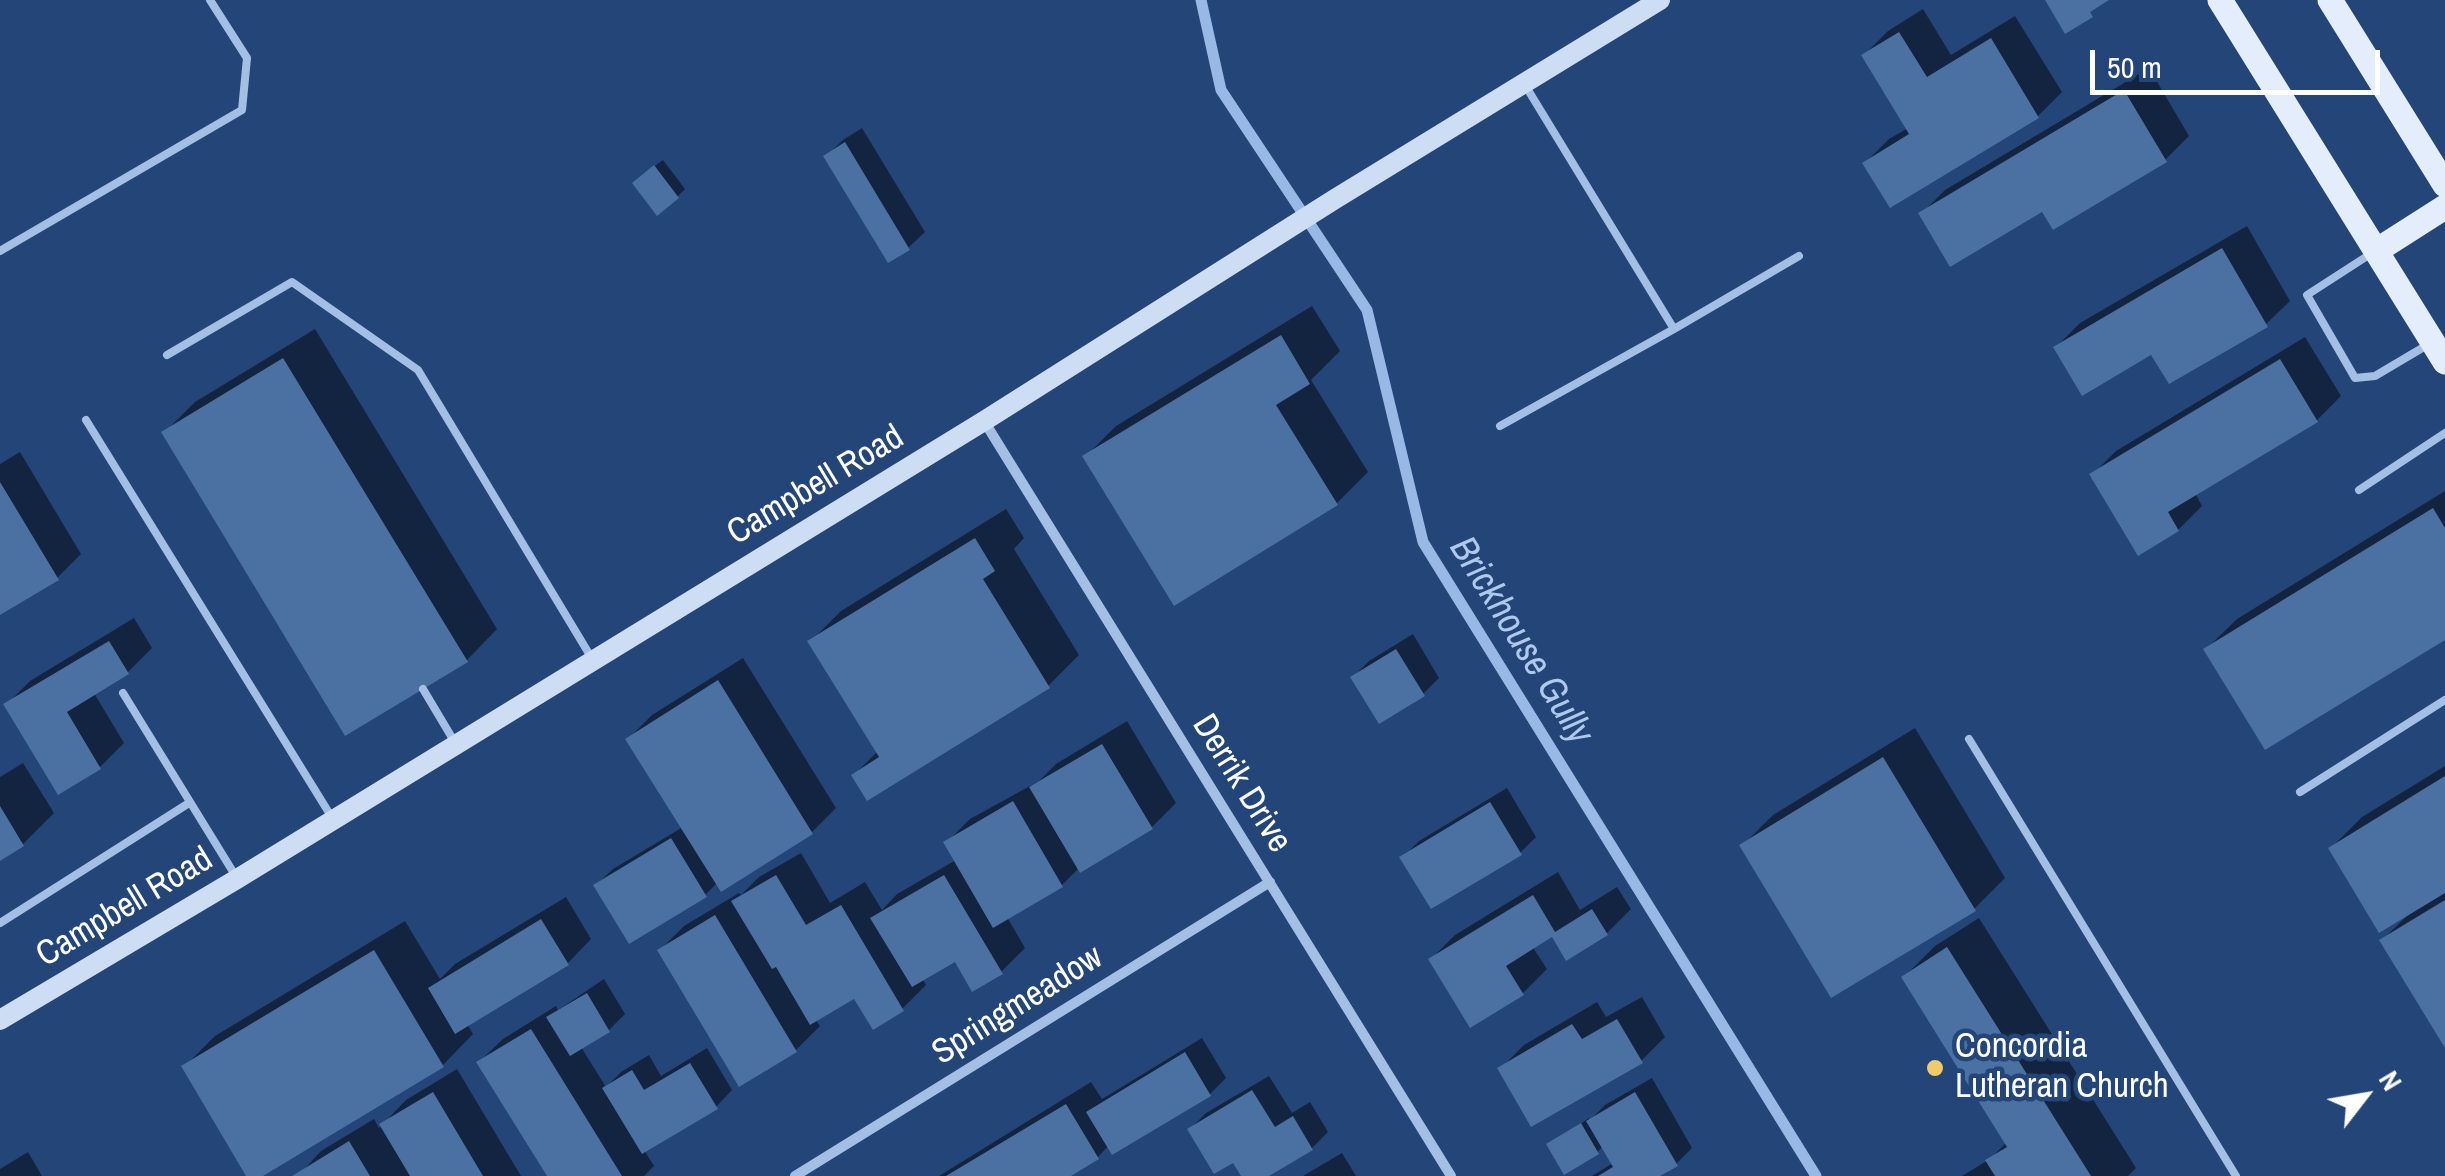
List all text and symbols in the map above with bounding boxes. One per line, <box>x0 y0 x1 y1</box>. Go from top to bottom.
scale bar <box>2095 30 2385 92</box>
text: 50 m <box>2107 47 2162 87</box>
street label: Campbell Road <box>720 417 912 555</box>
water label: Brickhouse Gully <box>1438 529 1602 753</box>
street label: Derrik Drive <box>1182 707 1300 861</box>
street label: Campbell Road <box>29 839 221 977</box>
street label: Springmeadow <box>925 937 1111 1075</box>
place label: Concordia Lutheran Church <box>1955 1027 2169 1109</box>
north arrow <box>2315 1046 2415 1146</box>
marker: Concordia Lutheran Church <box>1924 1057 1946 1079</box>
text: N <box>2370 1064 2411 1097</box>

